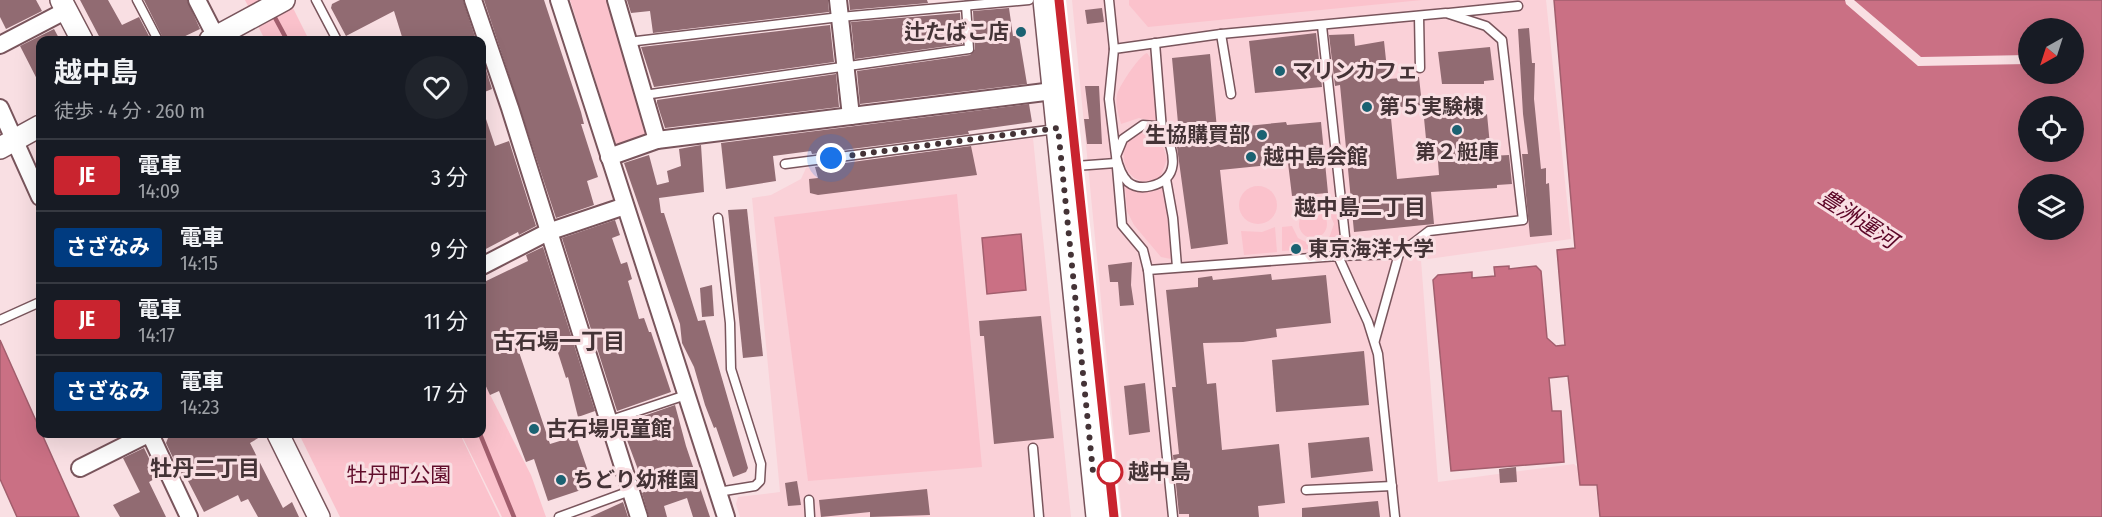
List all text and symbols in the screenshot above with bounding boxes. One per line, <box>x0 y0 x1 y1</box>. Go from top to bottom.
north arrow <box>2018 18 2084 84</box>
map controls <box>2018 18 2084 240</box>
place label: 辻たばこ店 <box>904 19 1009 45</box>
marker: 辻たばこ店 <box>1014 25 1028 39</box>
text: 越中島 <box>54 56 138 89</box>
button: heart <box>405 56 468 119</box>
place label: マリンカフェ <box>1292 58 1418 84</box>
marker: マリンカフェ <box>1273 64 1287 78</box>
place label: 第５実験棟 <box>1379 94 1484 120</box>
button: locate <box>2018 96 2084 162</box>
text: 徒歩 · 4 分 · 260 m <box>54 99 205 123</box>
marker: 第５実験棟 <box>1360 100 1374 114</box>
place label: 生協購買部 <box>1145 122 1250 148</box>
marker: 第２艇庫 <box>1450 123 1464 137</box>
marker: 生協購買部 <box>1255 128 1269 142</box>
place label: 第２艇庫 <box>1415 139 1499 165</box>
your location <box>816 143 846 173</box>
place label: 越中島会館 <box>1263 144 1368 170</box>
marker: 越中島会館 <box>1244 150 1258 164</box>
text: 電車 <box>138 152 182 179</box>
text: JE <box>79 162 95 188</box>
text: 3 分 <box>431 164 468 191</box>
button: layers <box>2018 174 2084 240</box>
text: 14:09 <box>138 179 180 203</box>
water label: 豊洲運河 <box>1814 184 1906 256</box>
district label: 越中島二丁目 <box>1294 194 1426 221</box>
text: 電車 <box>180 224 224 251</box>
text: さざなみ <box>66 234 150 260</box>
text: 9 分 <box>430 236 468 263</box>
place label: 東京海洋大学 <box>1308 236 1434 262</box>
marker: 東京海洋大学 <box>1289 242 1303 256</box>
text: 14:15 <box>180 251 218 275</box>
text: 電車 <box>138 296 182 323</box>
text: JE <box>79 306 95 332</box>
text: 11 分 <box>424 308 468 335</box>
text: 14:17 <box>138 323 175 347</box>
district label: 古石場一丁目 <box>493 328 625 355</box>
text: 電車 <box>180 368 224 395</box>
text: さざなみ <box>66 378 150 404</box>
text: 17 分 <box>423 380 468 407</box>
text: 14:23 <box>180 395 220 419</box>
place label: 古石場児童館 <box>546 416 672 442</box>
marker: 古石場児童館 <box>527 422 541 436</box>
district label: 牡丹二丁目 <box>150 455 260 482</box>
marker: 越中島 <box>1097 459 1123 485</box>
place label: 越中島 <box>1128 459 1191 485</box>
park label: 牡丹町公園 <box>347 462 452 488</box>
place label: ちどり幼稚園 <box>573 467 699 493</box>
marker: ちどり幼稚園 <box>554 473 568 487</box>

